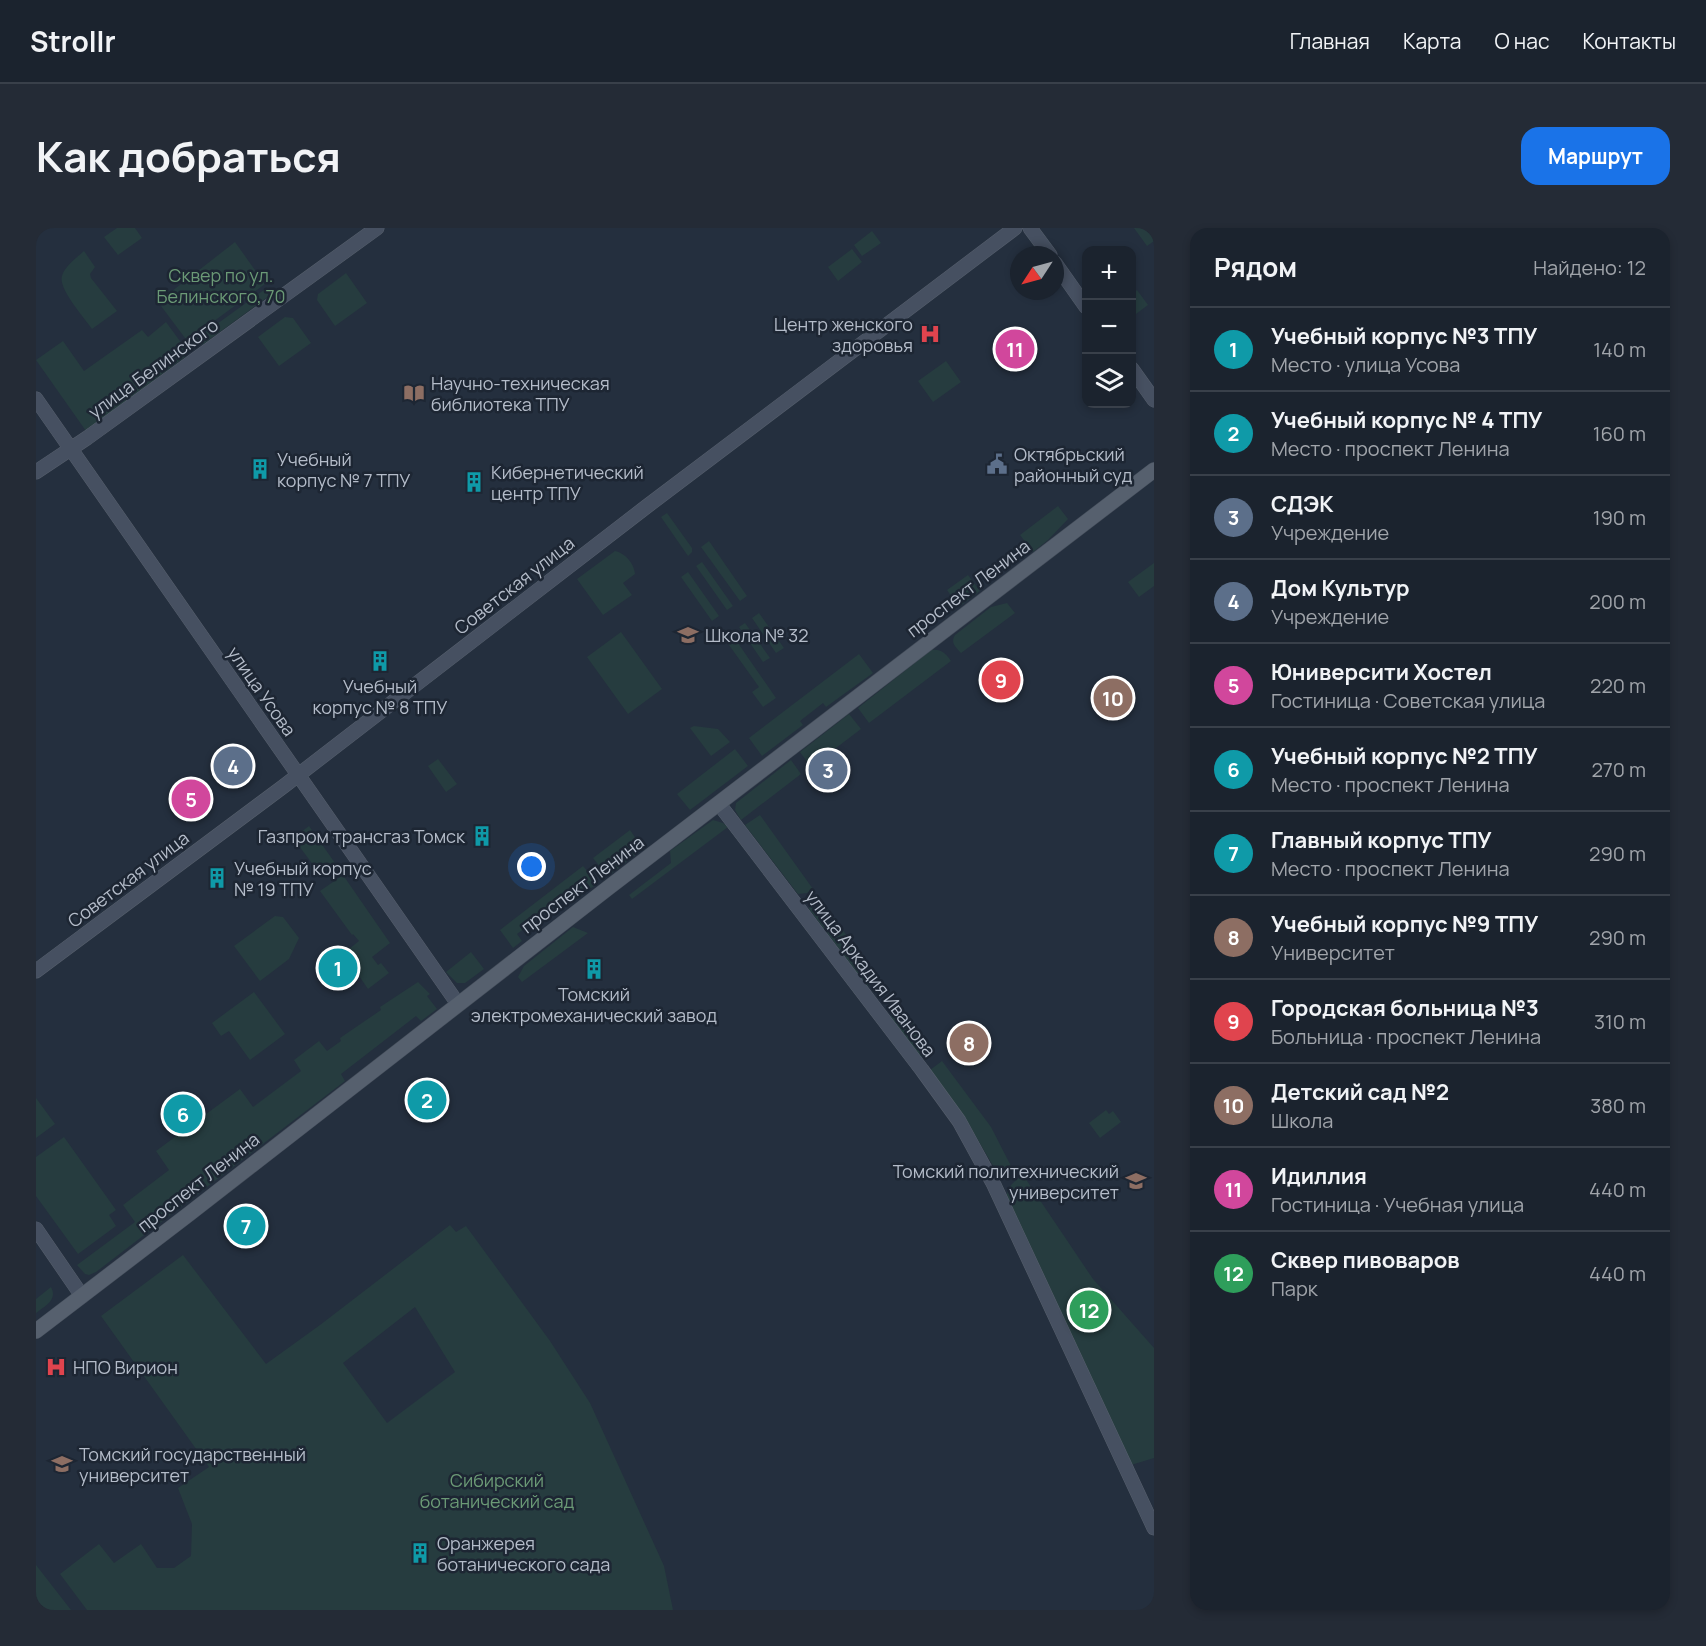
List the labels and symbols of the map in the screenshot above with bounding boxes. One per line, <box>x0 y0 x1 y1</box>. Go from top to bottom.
north arrow <box>1010 246 1064 300</box>
park label: Сквер по ул. Белинского, 70 <box>157 263 285 308</box>
place label: Центр женского здоровья <box>774 312 913 357</box>
street label: улица Белинского <box>83 313 223 423</box>
hospital icon: Центр женского здоровья <box>918 322 942 346</box>
pin: 11 <box>996 326 1034 372</box>
place label: Научно-техническая библиотека ТПУ <box>431 371 610 416</box>
library icon: Научно-техническая библиотека ТПУ <box>402 381 426 405</box>
place label: Октябрьский районный суд <box>1014 442 1132 487</box>
place label: Учебный корпус № 7 ТПУ <box>277 447 411 492</box>
public building icon: Октябрьский районный суд <box>985 452 1009 476</box>
building icon: Учебный корпус № 7 ТПУ <box>248 457 272 481</box>
place label: Кибернетический центр ТПУ <box>491 460 644 505</box>
building icon: Кибернетический центр ТПУ <box>462 470 486 494</box>
street label: Советская улица <box>449 531 579 639</box>
street label: проспект Ленина <box>901 534 1035 642</box>
school or university icon: Школа № 32 <box>676 623 700 647</box>
place label: Школа № 32 <box>705 623 808 647</box>
street label: улица Усова <box>222 641 302 741</box>
building icon: Учебный корпус № 8 ТПУ <box>368 649 392 673</box>
pin: 9 <box>982 658 1020 702</box>
place label: Учебный корпус № 8 ТПУ <box>313 674 447 719</box>
pin: 10 <box>1094 676 1132 720</box>
pin: 4 <box>214 744 252 788</box>
pin: 3 <box>808 748 848 792</box>
pin: 5 <box>172 776 210 822</box>
place label: Газпром трансгаз Томск <box>258 824 466 848</box>
building icon: Газпром трансгаз Томск <box>470 824 494 848</box>
street label: Советская улица <box>63 826 193 932</box>
street label: проспект Ленина <box>515 830 649 938</box>
your location <box>517 852 546 881</box>
place label: Учебный корпус № 19 ТПУ <box>234 856 372 901</box>
building icon: Учебный корпус № 19 ТПУ <box>205 866 229 890</box>
street label: улица Аркадия Иванова <box>800 885 942 1061</box>
pin: 1 <box>318 946 358 990</box>
building icon: Томский электромеханический завод <box>582 957 606 981</box>
place label: Томский электромеханический завод <box>471 982 717 1027</box>
pin: 8 <box>950 1020 988 1066</box>
pin: 2 <box>408 1078 446 1122</box>
pin: 6 <box>164 1092 202 1136</box>
street label: проспект Ленина <box>132 1127 264 1237</box>
place label: Томский политехнический университет <box>893 1159 1119 1204</box>
school or university icon: Томский политехнический университет <box>1124 1169 1148 1193</box>
pin: 7 <box>226 1204 266 1248</box>
pin: 12 <box>1070 1288 1108 1332</box>
hospital icon: НПО Вирион <box>44 1355 68 1379</box>
place label: НПО Вирион <box>73 1355 178 1379</box>
place label: Томский государственный университет <box>79 1442 306 1487</box>
school or university icon: Томский государственный университет <box>50 1452 74 1476</box>
park label: Сибирский ботанический сад <box>420 1468 574 1513</box>
place label: Оранжерея ботанического сада <box>437 1531 610 1576</box>
building icon: Оранжерея ботанического сада <box>408 1541 432 1565</box>

